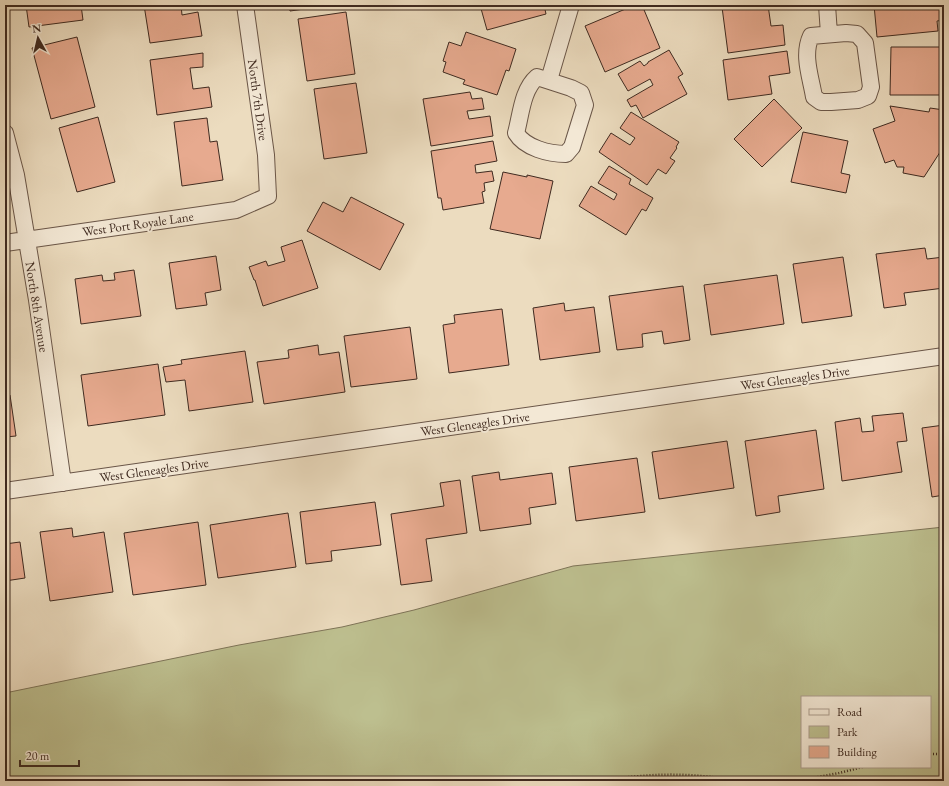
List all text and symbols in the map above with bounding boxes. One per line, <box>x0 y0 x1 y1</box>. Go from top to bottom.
north arrow <box>18 18 58 58</box>
text: N <box>31 21 42 36</box>
street label: North 7th Drive <box>244 58 272 142</box>
street label: West Port Royale Lane <box>81 208 195 240</box>
street label: North 8th Avenue <box>21 261 53 353</box>
street label: West Gleneagles Drive <box>739 362 851 394</box>
street label: West Gleneagles Drive <box>419 408 531 440</box>
street label: West Gleneagles Drive <box>98 454 210 486</box>
legend <box>801 696 931 768</box>
text: Road <box>837 704 863 720</box>
text: Park <box>837 724 858 740</box>
scale bar <box>20 742 79 768</box>
text: Building <box>837 744 878 760</box>
text: 20 m <box>26 748 50 764</box>

